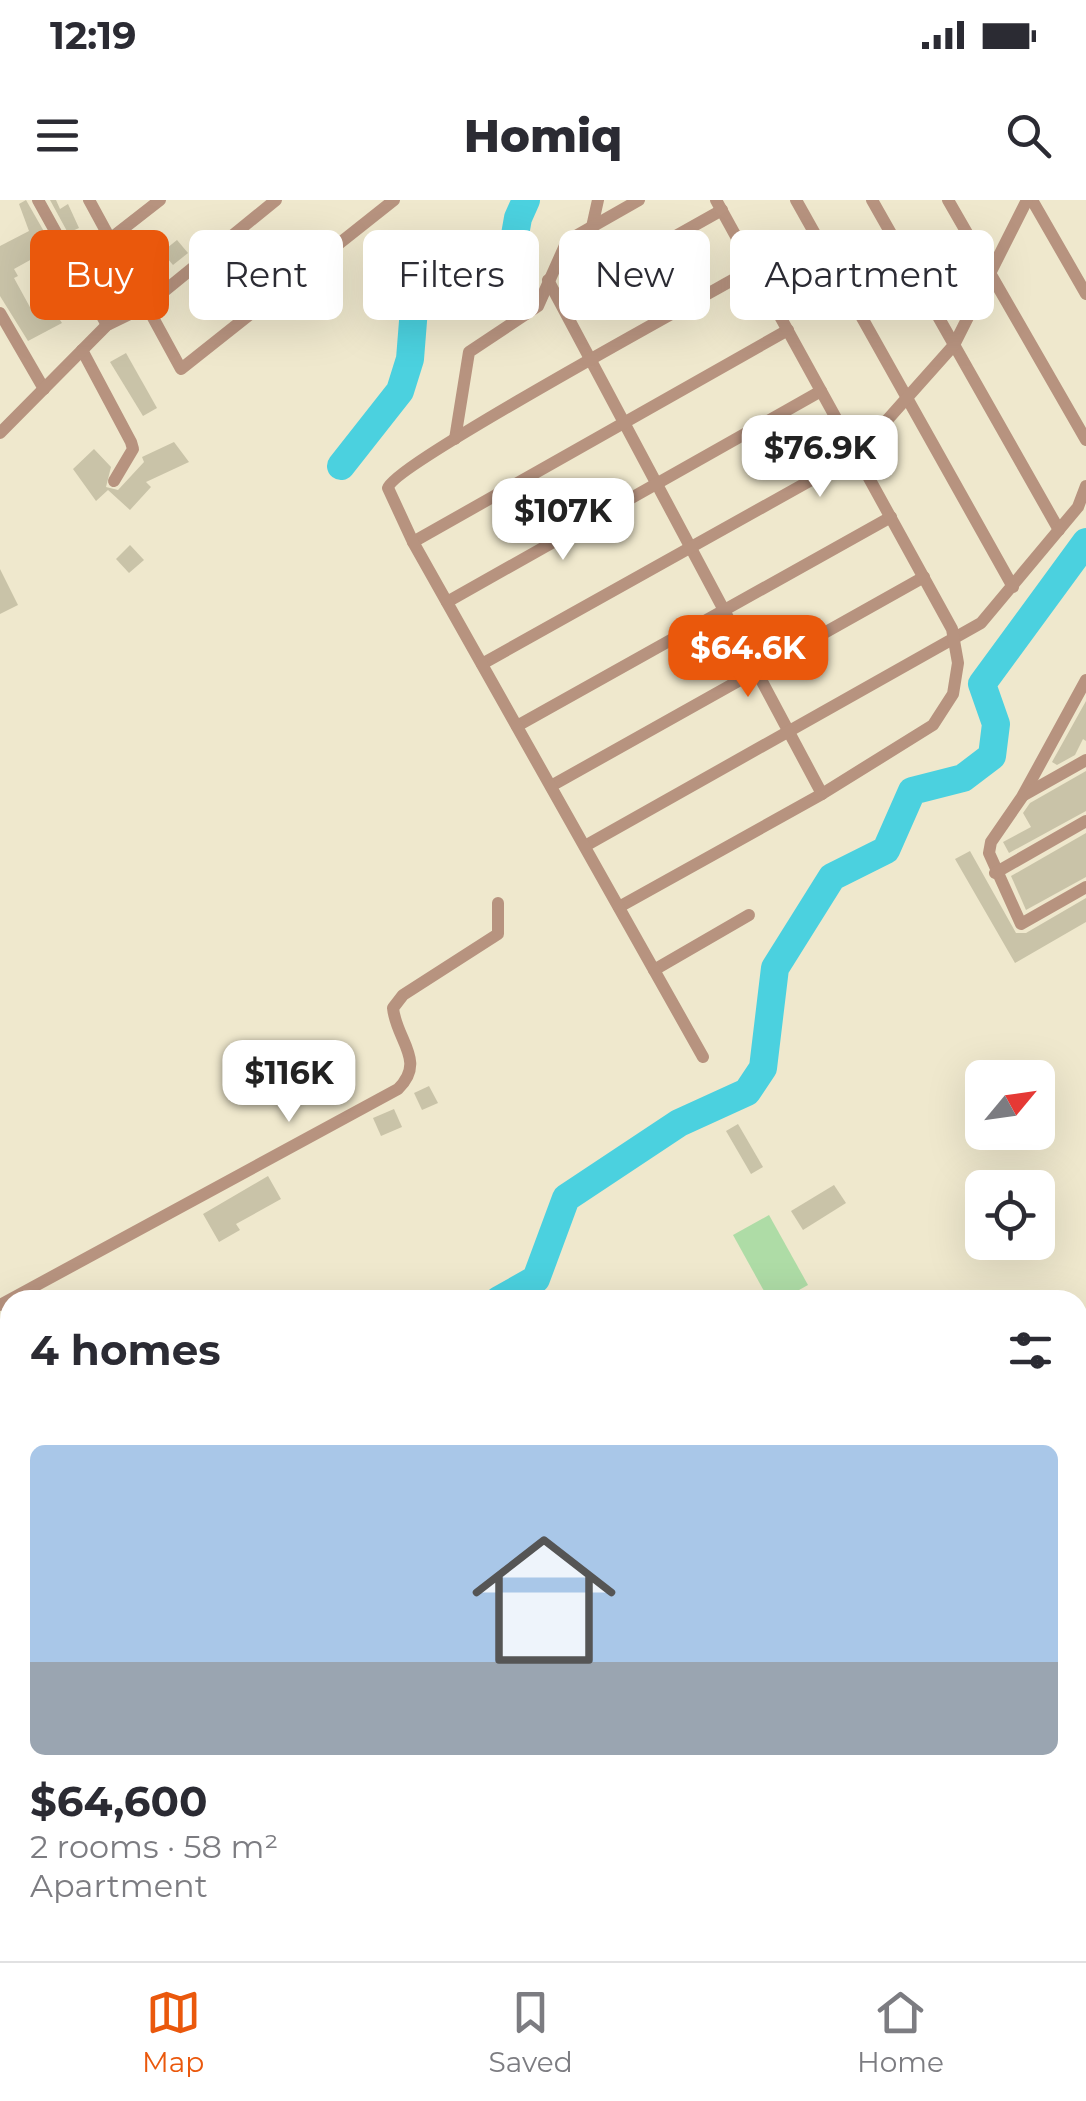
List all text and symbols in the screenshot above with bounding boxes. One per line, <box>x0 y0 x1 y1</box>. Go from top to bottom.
text: 12:19 <box>50 12 136 59</box>
icon: menu <box>30 108 85 163</box>
text: Homiq <box>464 108 622 163</box>
icon: search <box>1001 108 1056 163</box>
chip: Buy <box>30 230 169 320</box>
chip: Rent <box>189 230 343 320</box>
chip: Filters <box>363 230 539 320</box>
chip: New <box>559 230 710 320</box>
chip: Apartment <box>730 230 994 320</box>
pin: $76.9K <box>739 415 901 500</box>
text: $76.9K <box>764 428 876 467</box>
pin: $107K <box>493 478 633 563</box>
text: $107K <box>514 491 612 530</box>
pin: $64.6K <box>667 615 829 700</box>
text: $64.6K <box>690 628 806 667</box>
pin: $116K <box>219 1040 359 1125</box>
text: $116K <box>244 1053 334 1092</box>
north arrow <box>965 1060 1055 1150</box>
map controls <box>965 1060 1055 1260</box>
button: locate <box>965 1170 1055 1260</box>
icon: filters <box>1003 1323 1058 1378</box>
text: 4 homes <box>30 1324 221 1376</box>
icon: home <box>454 1510 634 1690</box>
text: $64,600 <box>30 1775 208 1827</box>
text: 2 rooms · 58 m² <box>30 1827 278 1866</box>
text: Apartment <box>30 1866 208 1905</box>
tab: Map <box>142 1985 204 2079</box>
tab: Saved <box>489 1985 573 2079</box>
tab: Home <box>857 1985 944 2079</box>

